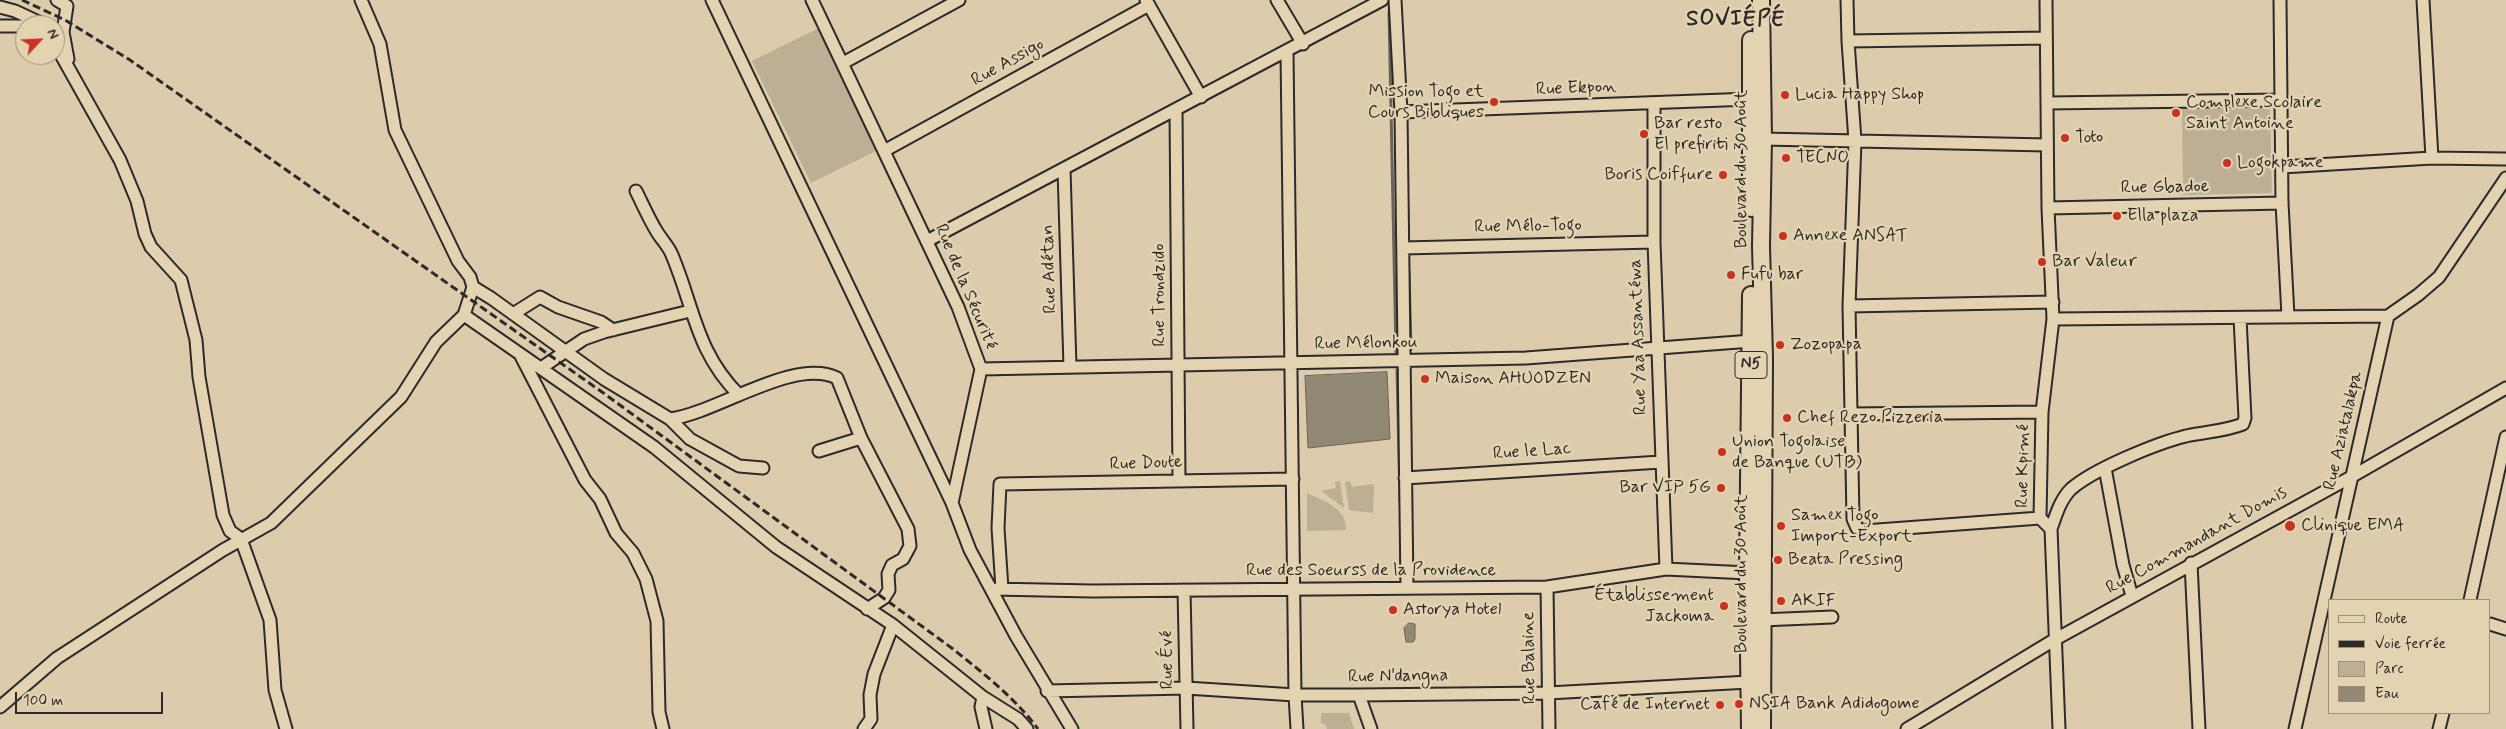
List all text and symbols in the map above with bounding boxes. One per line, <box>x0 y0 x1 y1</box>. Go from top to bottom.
district label: SOVIÉPÉ <box>1685 7 1787 33</box>
north arrow <box>15 15 65 65</box>
text: N <box>43 26 63 42</box>
street label: Rue Assigo <box>968 34 1048 92</box>
street label: Rue Ekpon <box>1535 77 1617 101</box>
place label: Mission Togo et Cours Bibliques <box>1368 81 1484 124</box>
place label: Lucia Happy Shop <box>1795 84 1924 106</box>
marker: Lucia Happy Shop <box>1779 89 1791 101</box>
street label: Boulevard du 30 Août <box>1731 90 1753 248</box>
place label: Complexe Scolaire Saint Antoine <box>2186 92 2322 134</box>
marker: Mission Togo et Cours Bibliques <box>1488 96 1500 108</box>
marker: Complexe Scolaire Saint Antoine <box>2170 107 2182 119</box>
place label: Bar resto El prefiriti <box>1654 113 1728 156</box>
place label: Toto <box>2075 127 2103 149</box>
marker: Bar resto El prefiriti <box>1638 128 1650 140</box>
marker: Toto <box>2059 132 2071 144</box>
place label: TECNO <box>1796 147 1849 169</box>
marker: TECNO <box>1780 152 1792 164</box>
place label: Logokpame <box>2237 152 2324 174</box>
marker: Logokpame <box>2221 157 2233 169</box>
place label: Boris Coiffure <box>1604 164 1713 186</box>
marker: Boris Coiffure <box>1717 169 1729 181</box>
street label: Rue Gbadoe <box>2121 176 2209 200</box>
place label: Ella plaza <box>2127 205 2199 227</box>
marker: Ella plaza <box>2111 210 2123 222</box>
street label: Rue Mélo-Togo <box>1474 215 1582 239</box>
street label: Rue de la Sécurité <box>929 221 1001 353</box>
street label: Rue Adétan <box>1038 224 1062 314</box>
place label: Annexe ANSAT <box>1793 225 1908 247</box>
marker: Annexe ANSAT <box>1777 230 1789 242</box>
street label: Rue Trondzido <box>1149 243 1171 347</box>
place label: Bar Valeur <box>2052 251 2137 273</box>
marker: Bar Valeur <box>2036 256 2048 268</box>
street label: Rue Yaa Assantéwa <box>1625 258 1653 416</box>
place label: Fufu bar <box>1741 264 1803 286</box>
marker: Fufu bar <box>1725 269 1737 281</box>
street label: Rue Mélonkou <box>1314 332 1418 356</box>
place label: Zozopapa <box>1790 334 1862 356</box>
marker: Zozopapa <box>1774 339 1786 351</box>
road number: N5 <box>1735 352 1767 378</box>
place label: Maison AHUODZEN <box>1435 368 1591 390</box>
street label: Rue Aziatalakpa <box>2320 369 2368 493</box>
marker: Maison AHUODZEN <box>1419 373 1431 385</box>
place label: Chef Rezo Pizzeria <box>1797 407 1943 429</box>
marker: Chef Rezo Pizzeria <box>1781 412 1793 424</box>
street label: Rue Kpimé <box>2012 424 2036 508</box>
place label: Union Togolaise de Banque (UTB) <box>1732 431 1862 474</box>
street label: Rue le Lac <box>1492 438 1572 466</box>
marker: Union Togolaise de Banque (UTB) <box>1716 446 1728 458</box>
street label: Rue Doute <box>1109 452 1183 476</box>
place label: Bar VIP 5G <box>1619 477 1711 499</box>
marker: Bar VIP 5G <box>1715 482 1727 494</box>
street label: Rue Commandant Domis <box>2103 482 2291 600</box>
street label: Boulevard du 30 Août <box>1731 495 1753 653</box>
place label: Samex Togo Import-Export <box>1791 505 1912 548</box>
place label: Clinique EMA <box>2301 515 2404 537</box>
marker: Clinique EMA <box>2283 519 2297 533</box>
marker: Samex Togo Import-Export <box>1775 520 1787 532</box>
place label: Beata Pressing <box>1788 549 1903 571</box>
marker: Beata Pressing <box>1772 554 1784 566</box>
street label: Rue des Soeurss de la Providence <box>1246 560 1496 582</box>
place label: Établissement Jackoma <box>1594 585 1714 628</box>
place label: AKIF <box>1791 590 1836 612</box>
marker: AKIF <box>1775 595 1787 607</box>
place label: Astorya Hotel <box>1403 599 1501 621</box>
legend <box>2328 599 2491 714</box>
marker: Établissement Jackoma <box>1718 600 1730 612</box>
marker: Astorya Hotel <box>1387 604 1399 616</box>
text: Route <box>2375 609 2408 629</box>
street label: Rue Balaine <box>1518 612 1542 704</box>
street label: Rue Évé <box>1157 630 1179 690</box>
text: Voie ferrée <box>2375 634 2446 654</box>
text: Parc <box>2375 659 2403 679</box>
street label: Rue N'dangna <box>1348 665 1448 689</box>
scale bar <box>18 682 165 714</box>
text: Eau <box>2375 684 2399 704</box>
text: 100 m <box>23 691 63 711</box>
place label: NSIA Bank Adidogome <box>1749 693 1920 715</box>
place label: Café de Internet <box>1580 694 1710 716</box>
marker: NSIA Bank Adidogome <box>1733 698 1745 710</box>
marker: Café de Internet <box>1714 699 1726 711</box>

